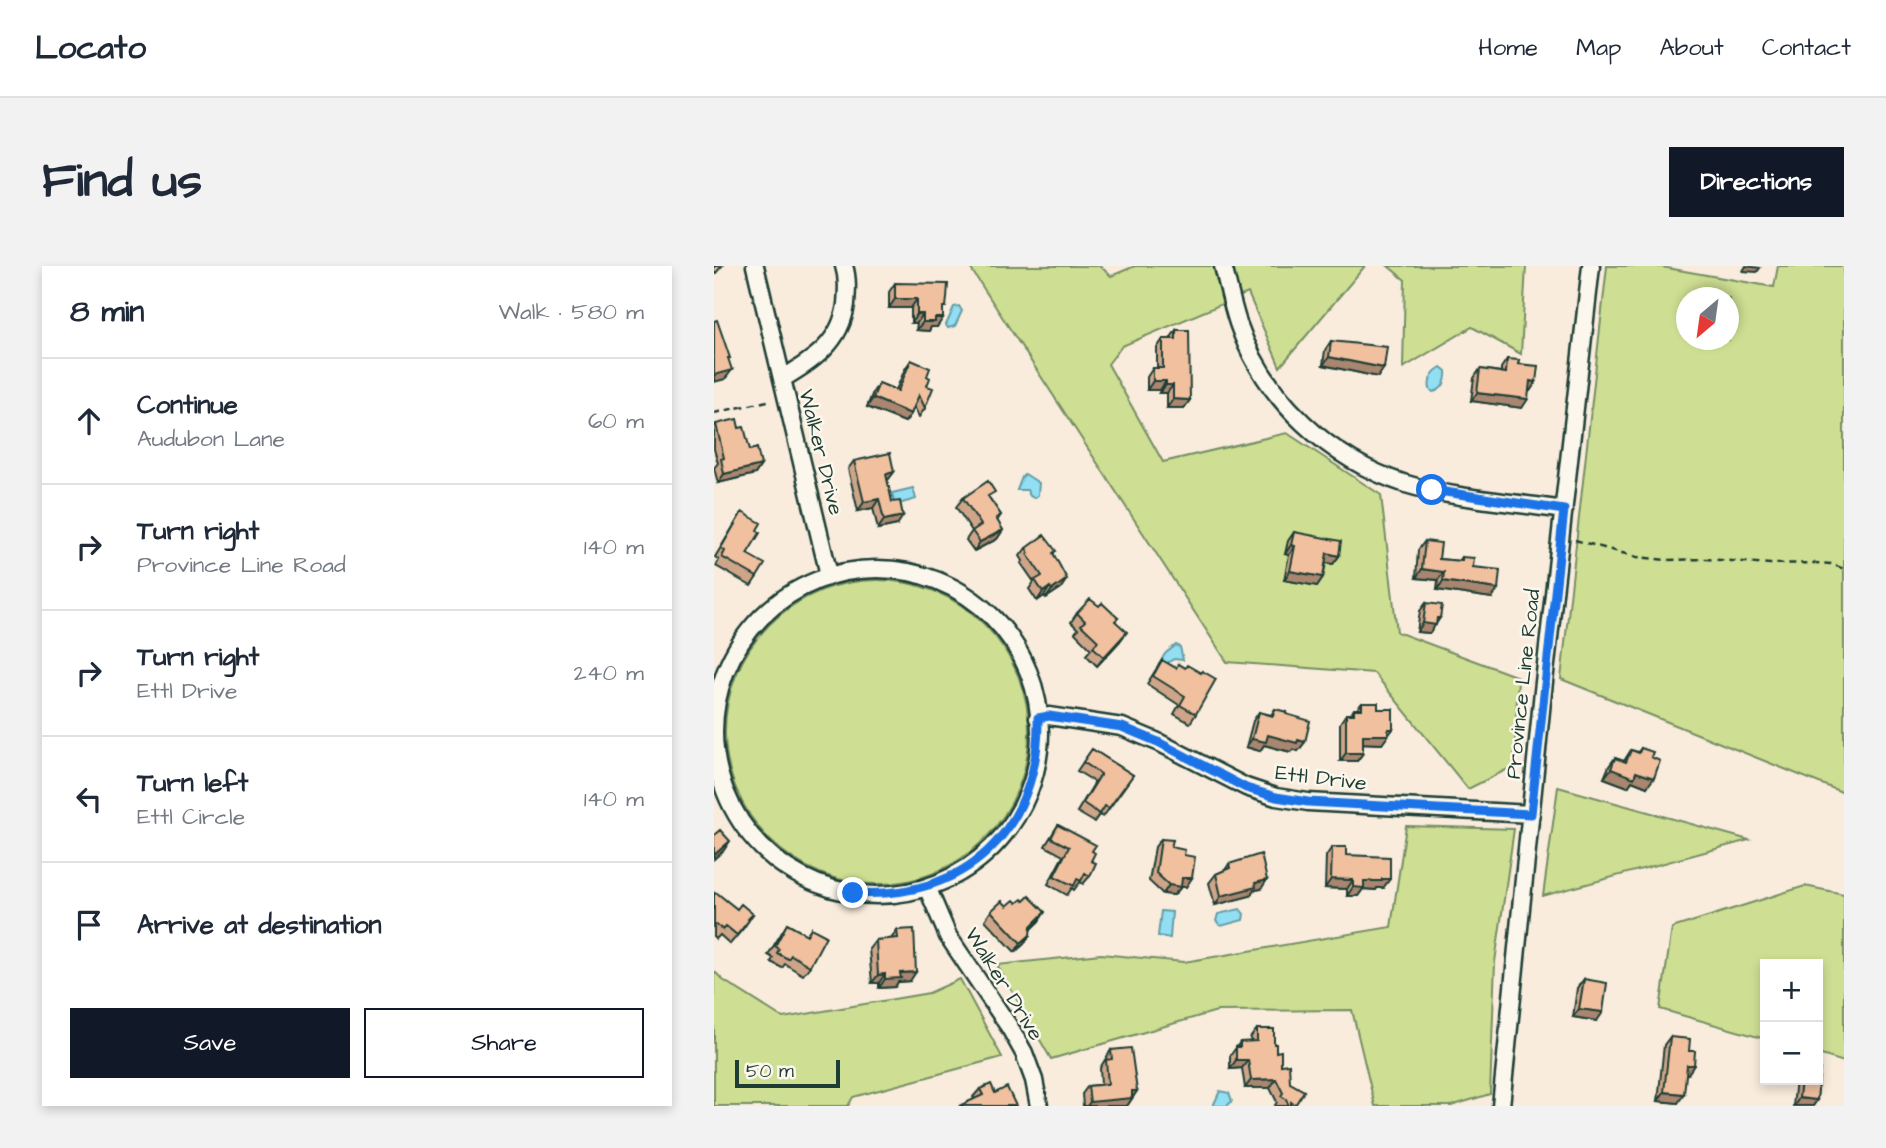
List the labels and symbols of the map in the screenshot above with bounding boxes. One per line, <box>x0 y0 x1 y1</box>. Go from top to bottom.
north arrow <box>1676 287 1739 350</box>
street label: Walker Drive <box>791 386 851 518</box>
route start <box>1416 474 1447 505</box>
street label: Province Line Road <box>1499 587 1547 780</box>
street label: Ettl Drive <box>1274 758 1368 798</box>
route end <box>837 877 868 908</box>
street label: Walker Drive <box>958 922 1050 1046</box>
scale bar <box>735 1057 840 1089</box>

